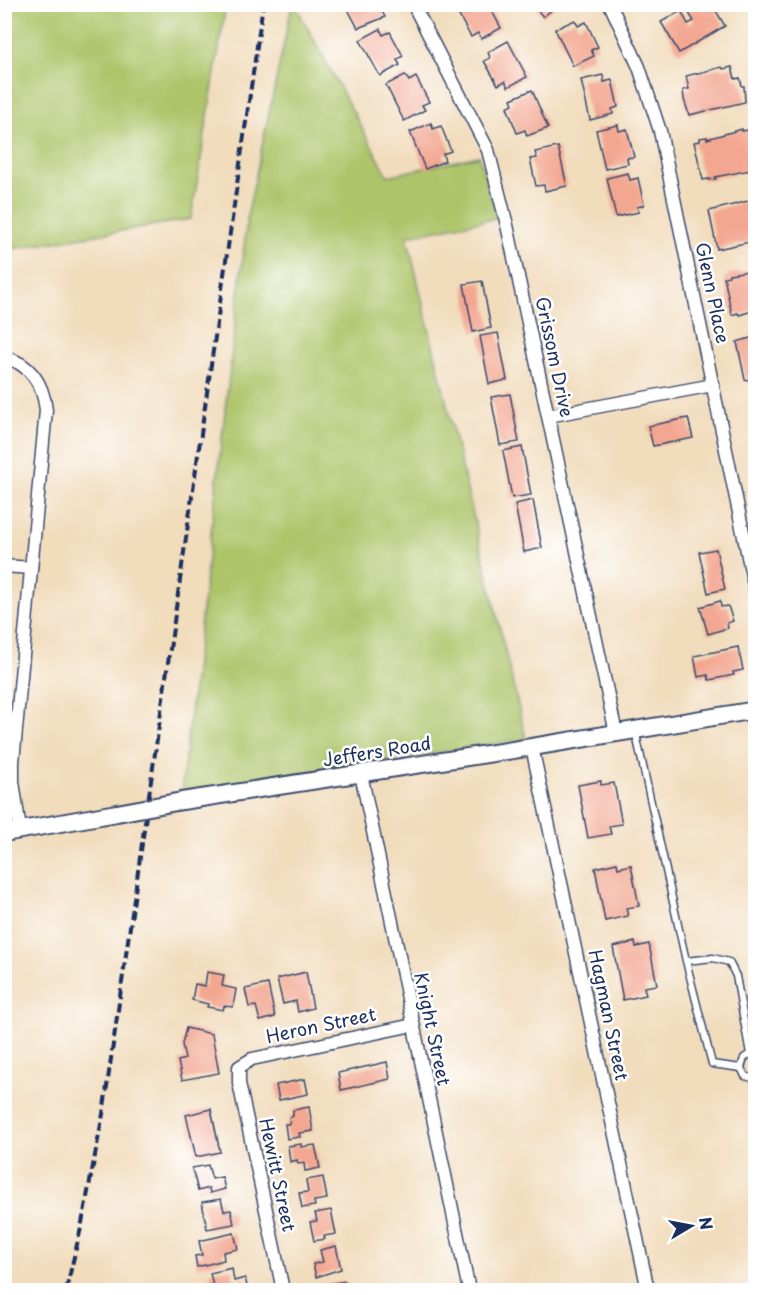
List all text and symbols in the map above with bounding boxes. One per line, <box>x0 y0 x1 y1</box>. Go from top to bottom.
street label: Glenn Place <box>690 240 737 346</box>
street label: Grissom Drive <box>530 294 581 419</box>
street label: Jeffers Road <box>321 729 433 772</box>
street label: Hagman Street <box>582 947 637 1083</box>
street label: Knight Street <box>408 969 459 1088</box>
street label: Heron Street <box>263 1000 378 1049</box>
street label: Hewitt Street <box>253 1115 304 1234</box>
north arrow <box>661 1196 721 1256</box>
text: N <box>694 1215 720 1232</box>

